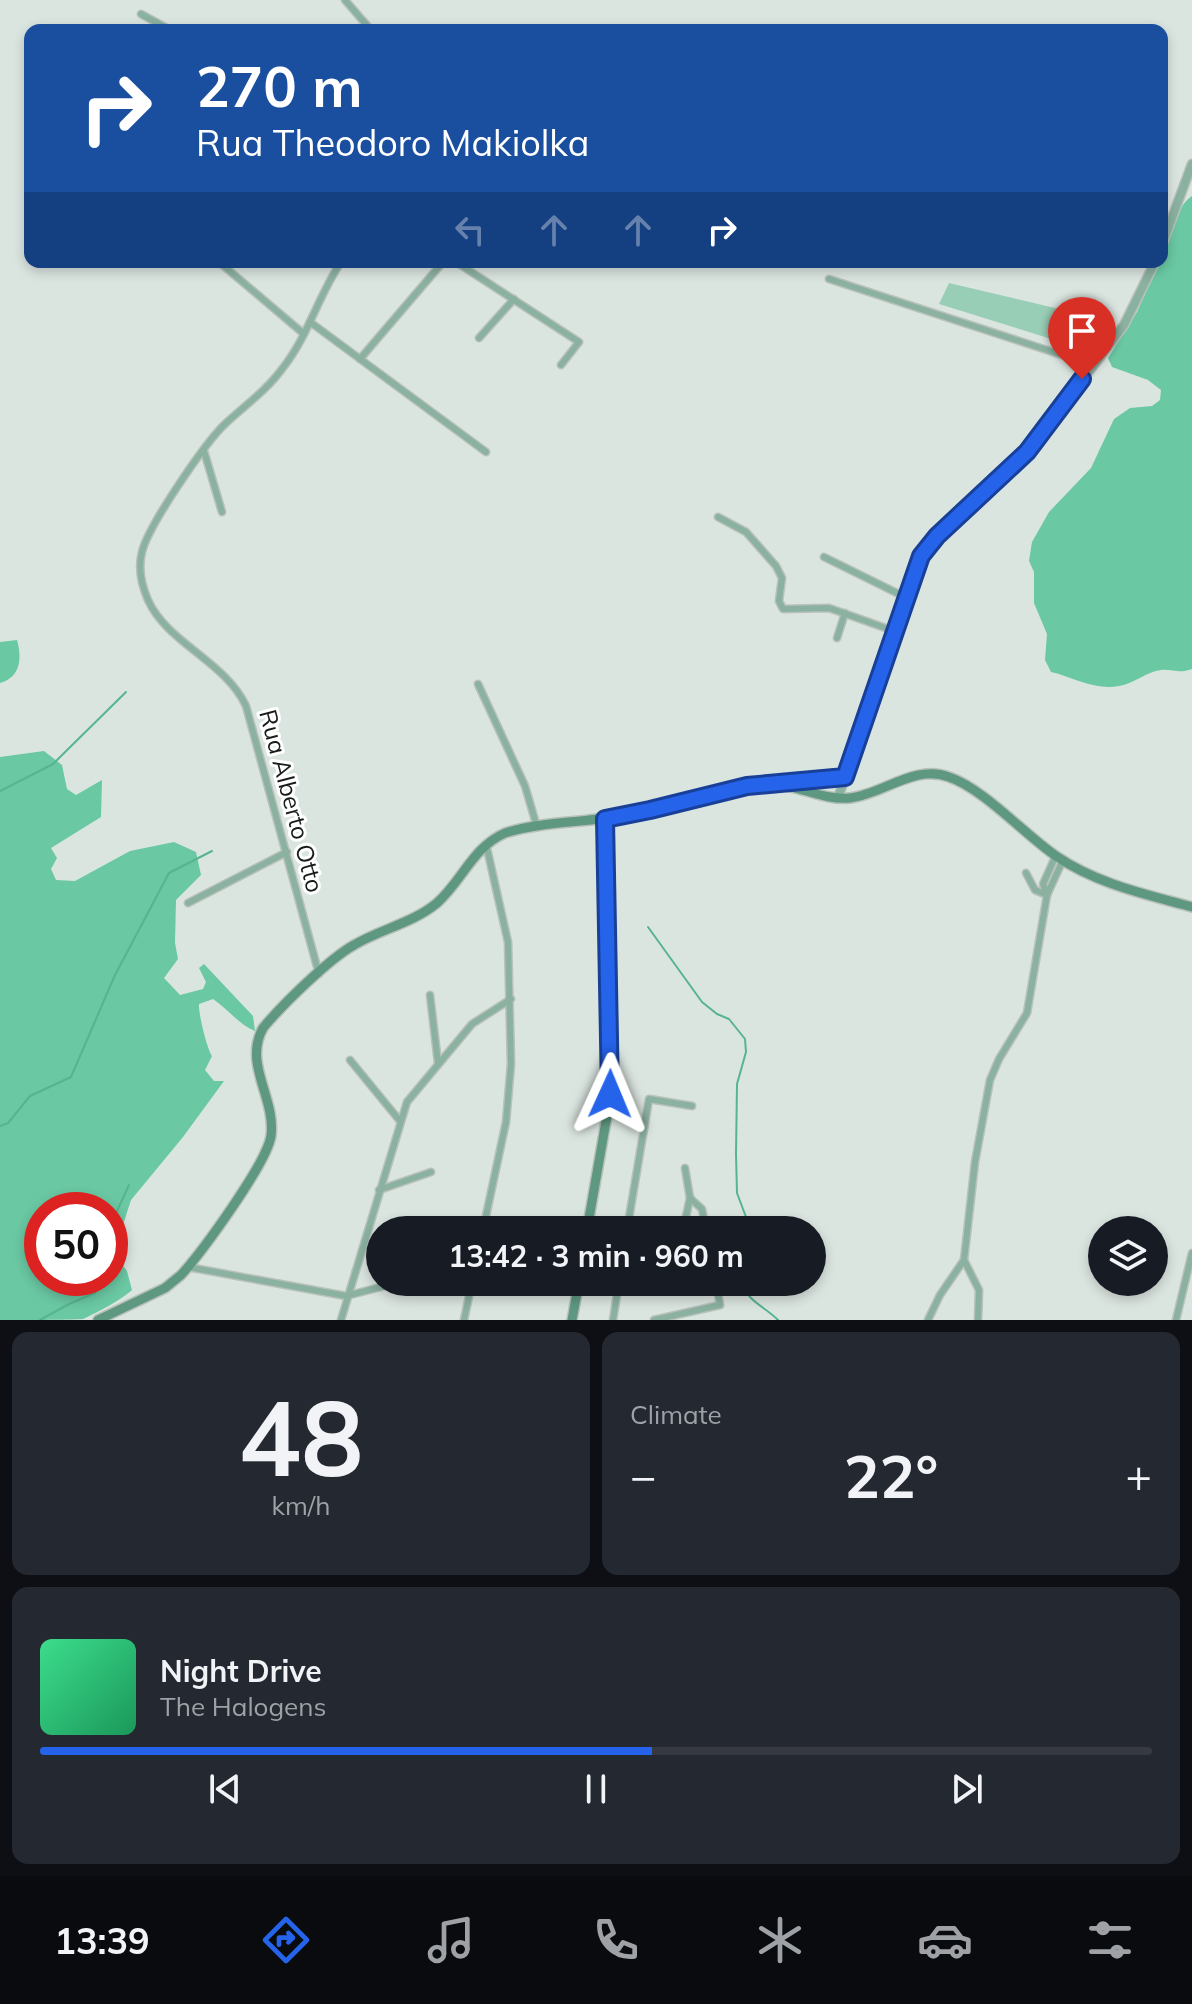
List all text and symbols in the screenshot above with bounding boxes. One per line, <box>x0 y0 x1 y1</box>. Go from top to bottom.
text: 270 m <box>196 51 363 121</box>
icon: right <box>64 56 168 160</box>
text: Rua Theodoro Makiolka <box>196 120 589 165</box>
icon: left <box>448 208 492 252</box>
icon: ahead <box>532 208 576 252</box>
icon: ahead <box>616 208 660 252</box>
icon: right <box>700 208 744 252</box>
pin <box>1048 297 1116 379</box>
icon: arrive <box>1060 309 1104 353</box>
street label: Rua Alberto Otto <box>253 706 331 895</box>
position arrow <box>568 1052 652 1136</box>
speed limit sign: 50 <box>24 1192 128 1296</box>
map controls <box>1088 1216 1168 1296</box>
button: layers <box>1088 1216 1168 1296</box>
text: 13:42 · 3 min · 960 m <box>448 1237 744 1275</box>
text: 48 <box>239 1371 363 1502</box>
text: Climate <box>630 1398 722 1431</box>
text: 22° <box>844 1438 938 1513</box>
text: − <box>630 1448 656 1503</box>
text: + <box>1126 1448 1152 1503</box>
text: km/h <box>272 1489 330 1522</box>
text: Night Drive <box>160 1652 322 1690</box>
text: The Halogens <box>160 1690 326 1723</box>
icon: previous <box>203 1767 247 1811</box>
icon: pause <box>574 1767 618 1811</box>
icon: next <box>945 1767 989 1811</box>
icon: directions <box>258 1912 314 1968</box>
icon: music <box>423 1912 479 1968</box>
icon: phone <box>588 1912 644 1968</box>
icon: climate <box>752 1912 808 1968</box>
icon: car <box>917 1912 973 1968</box>
icon: filters <box>1082 1912 1138 1968</box>
text: 13:39 <box>54 1918 150 1963</box>

